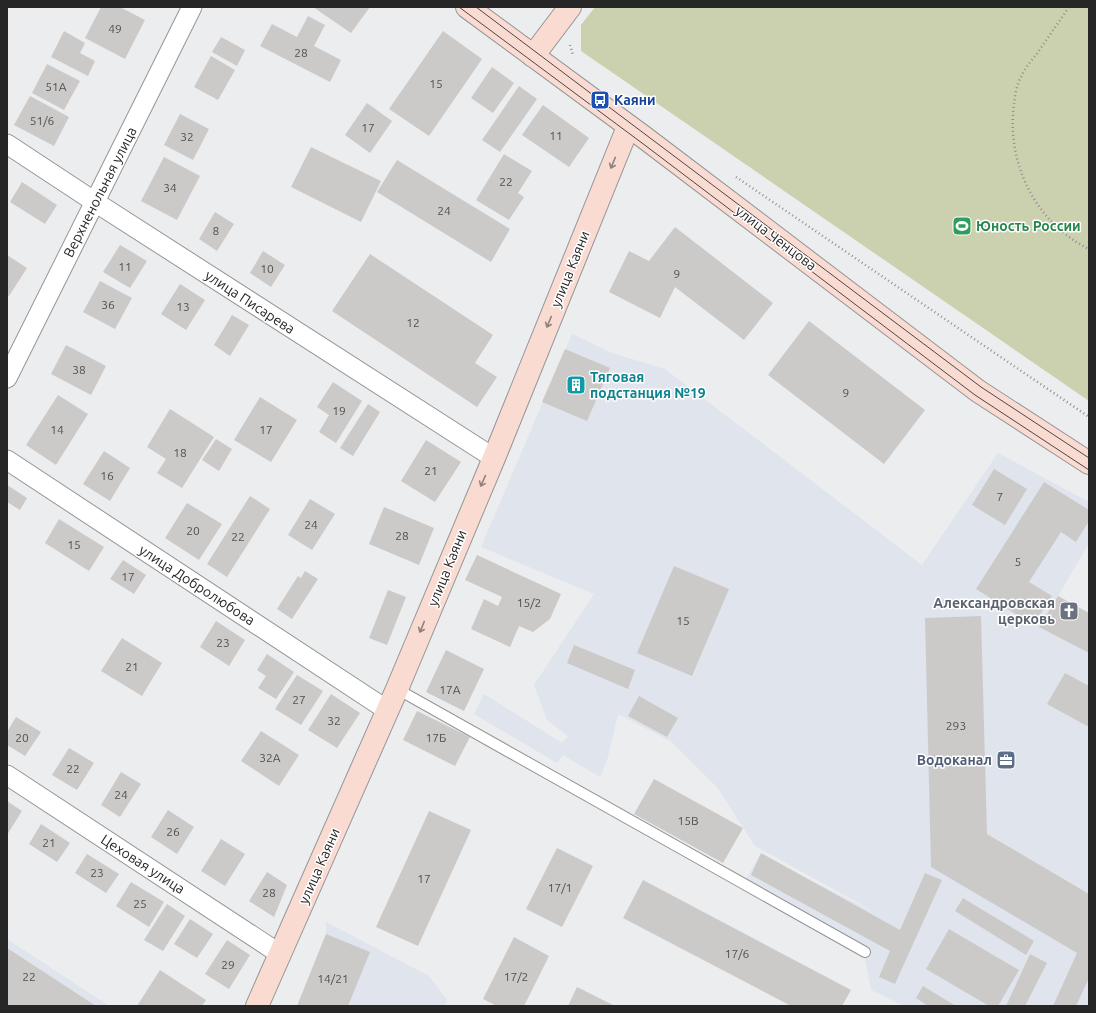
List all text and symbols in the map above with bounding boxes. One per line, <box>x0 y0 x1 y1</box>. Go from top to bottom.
house number: 49 <box>108 22 122 35</box>
house number: 28 <box>294 46 308 59</box>
house number: 15 <box>429 77 443 90</box>
house number: 51А <box>45 80 67 93</box>
bus stop icon: Каяни <box>589 89 611 111</box>
place label: Каяни <box>614 92 656 108</box>
house number: 51/6 <box>30 114 55 127</box>
house number: 17 <box>361 121 375 134</box>
street label: Верхненольная улица <box>60 124 140 260</box>
house number: 11 <box>549 129 563 142</box>
house number: 32 <box>180 130 194 143</box>
one-way arrow <box>609 156 617 168</box>
house number: 22 <box>499 175 513 188</box>
house number: 34 <box>163 181 177 194</box>
street label: улица Ченцова <box>732 202 820 274</box>
house number: 24 <box>437 204 451 217</box>
sports icon: Юность России <box>951 215 973 237</box>
place label: Юность России <box>976 218 1081 234</box>
house number: 8 <box>213 224 220 237</box>
street label: улица Каяни <box>547 228 593 310</box>
house number: 11 <box>118 260 132 273</box>
house number: 10 <box>260 262 274 275</box>
street label: улица Писарева <box>202 267 298 337</box>
house number: 9 <box>674 267 680 280</box>
house number: 36 <box>101 298 115 311</box>
house number: 13 <box>176 300 190 313</box>
house number: 12 <box>406 316 420 329</box>
one-way arrow <box>544 316 552 328</box>
house number: 38 <box>72 363 86 376</box>
place label: Тяговая подстанция №19 <box>590 369 706 401</box>
building icon: Тяговая подстанция №19 <box>565 374 587 396</box>
house number: 9 <box>843 386 849 399</box>
house number: 19 <box>332 404 346 417</box>
house number: 14 <box>50 423 64 436</box>
house number: 17 <box>259 423 273 436</box>
house number: 18 <box>173 446 187 459</box>
house number: 21 <box>424 464 438 477</box>
house number: 16 <box>100 469 114 482</box>
one-way arrow <box>479 475 487 487</box>
house number: 7 <box>997 490 1003 503</box>
house number: 24 <box>304 518 318 531</box>
house number: 20 <box>186 524 200 537</box>
street label: улица Каяни <box>424 527 470 609</box>
house number: 28 <box>395 529 409 542</box>
house number: 22 <box>231 530 245 543</box>
house number: 15 <box>67 538 81 551</box>
street label: улица Добролюбова <box>136 542 258 628</box>
house number: 5 <box>1015 555 1021 568</box>
house number: 17 <box>121 570 135 583</box>
place label: Александровская церковь <box>933 595 1055 627</box>
house number: 15/2 <box>517 596 541 609</box>
church icon: Александровская церковь <box>1058 600 1080 622</box>
house number: 15 <box>676 614 690 627</box>
one-way arrow <box>418 621 426 633</box>
house number: 23 <box>216 636 230 649</box>
house number: 21 <box>125 660 139 673</box>
house number: 17А <box>439 683 461 696</box>
house number: 27 <box>292 693 306 706</box>
house number: 32 <box>327 714 341 727</box>
house number: 293 <box>946 719 966 732</box>
house number: 20 <box>15 731 29 744</box>
house number: 17Б <box>426 731 446 744</box>
office icon: Водоканал <box>995 749 1017 771</box>
house number: 32А <box>259 751 281 764</box>
place label: Водоканал <box>917 752 992 768</box>
house number: 22 <box>66 762 80 775</box>
house number: 24 <box>114 788 128 801</box>
house number: 15В <box>677 814 699 827</box>
house number: 26 <box>166 825 180 838</box>
street label: улица Каяни <box>295 826 343 906</box>
street label: Цеховая улица <box>98 831 188 897</box>
house number: 21 <box>42 836 56 849</box>
house number: 23 <box>90 866 104 879</box>
house number: 17 <box>417 872 431 885</box>
house number: 17/1 <box>548 881 572 894</box>
house number: 28 <box>262 886 276 899</box>
house number: 25 <box>133 897 147 910</box>
house number: 17/6 <box>725 947 750 960</box>
house number: 29 <box>221 958 235 971</box>
house number: 22 <box>22 970 36 983</box>
house number: 17/2 <box>504 970 528 983</box>
house number: 14/21 <box>317 972 349 985</box>

